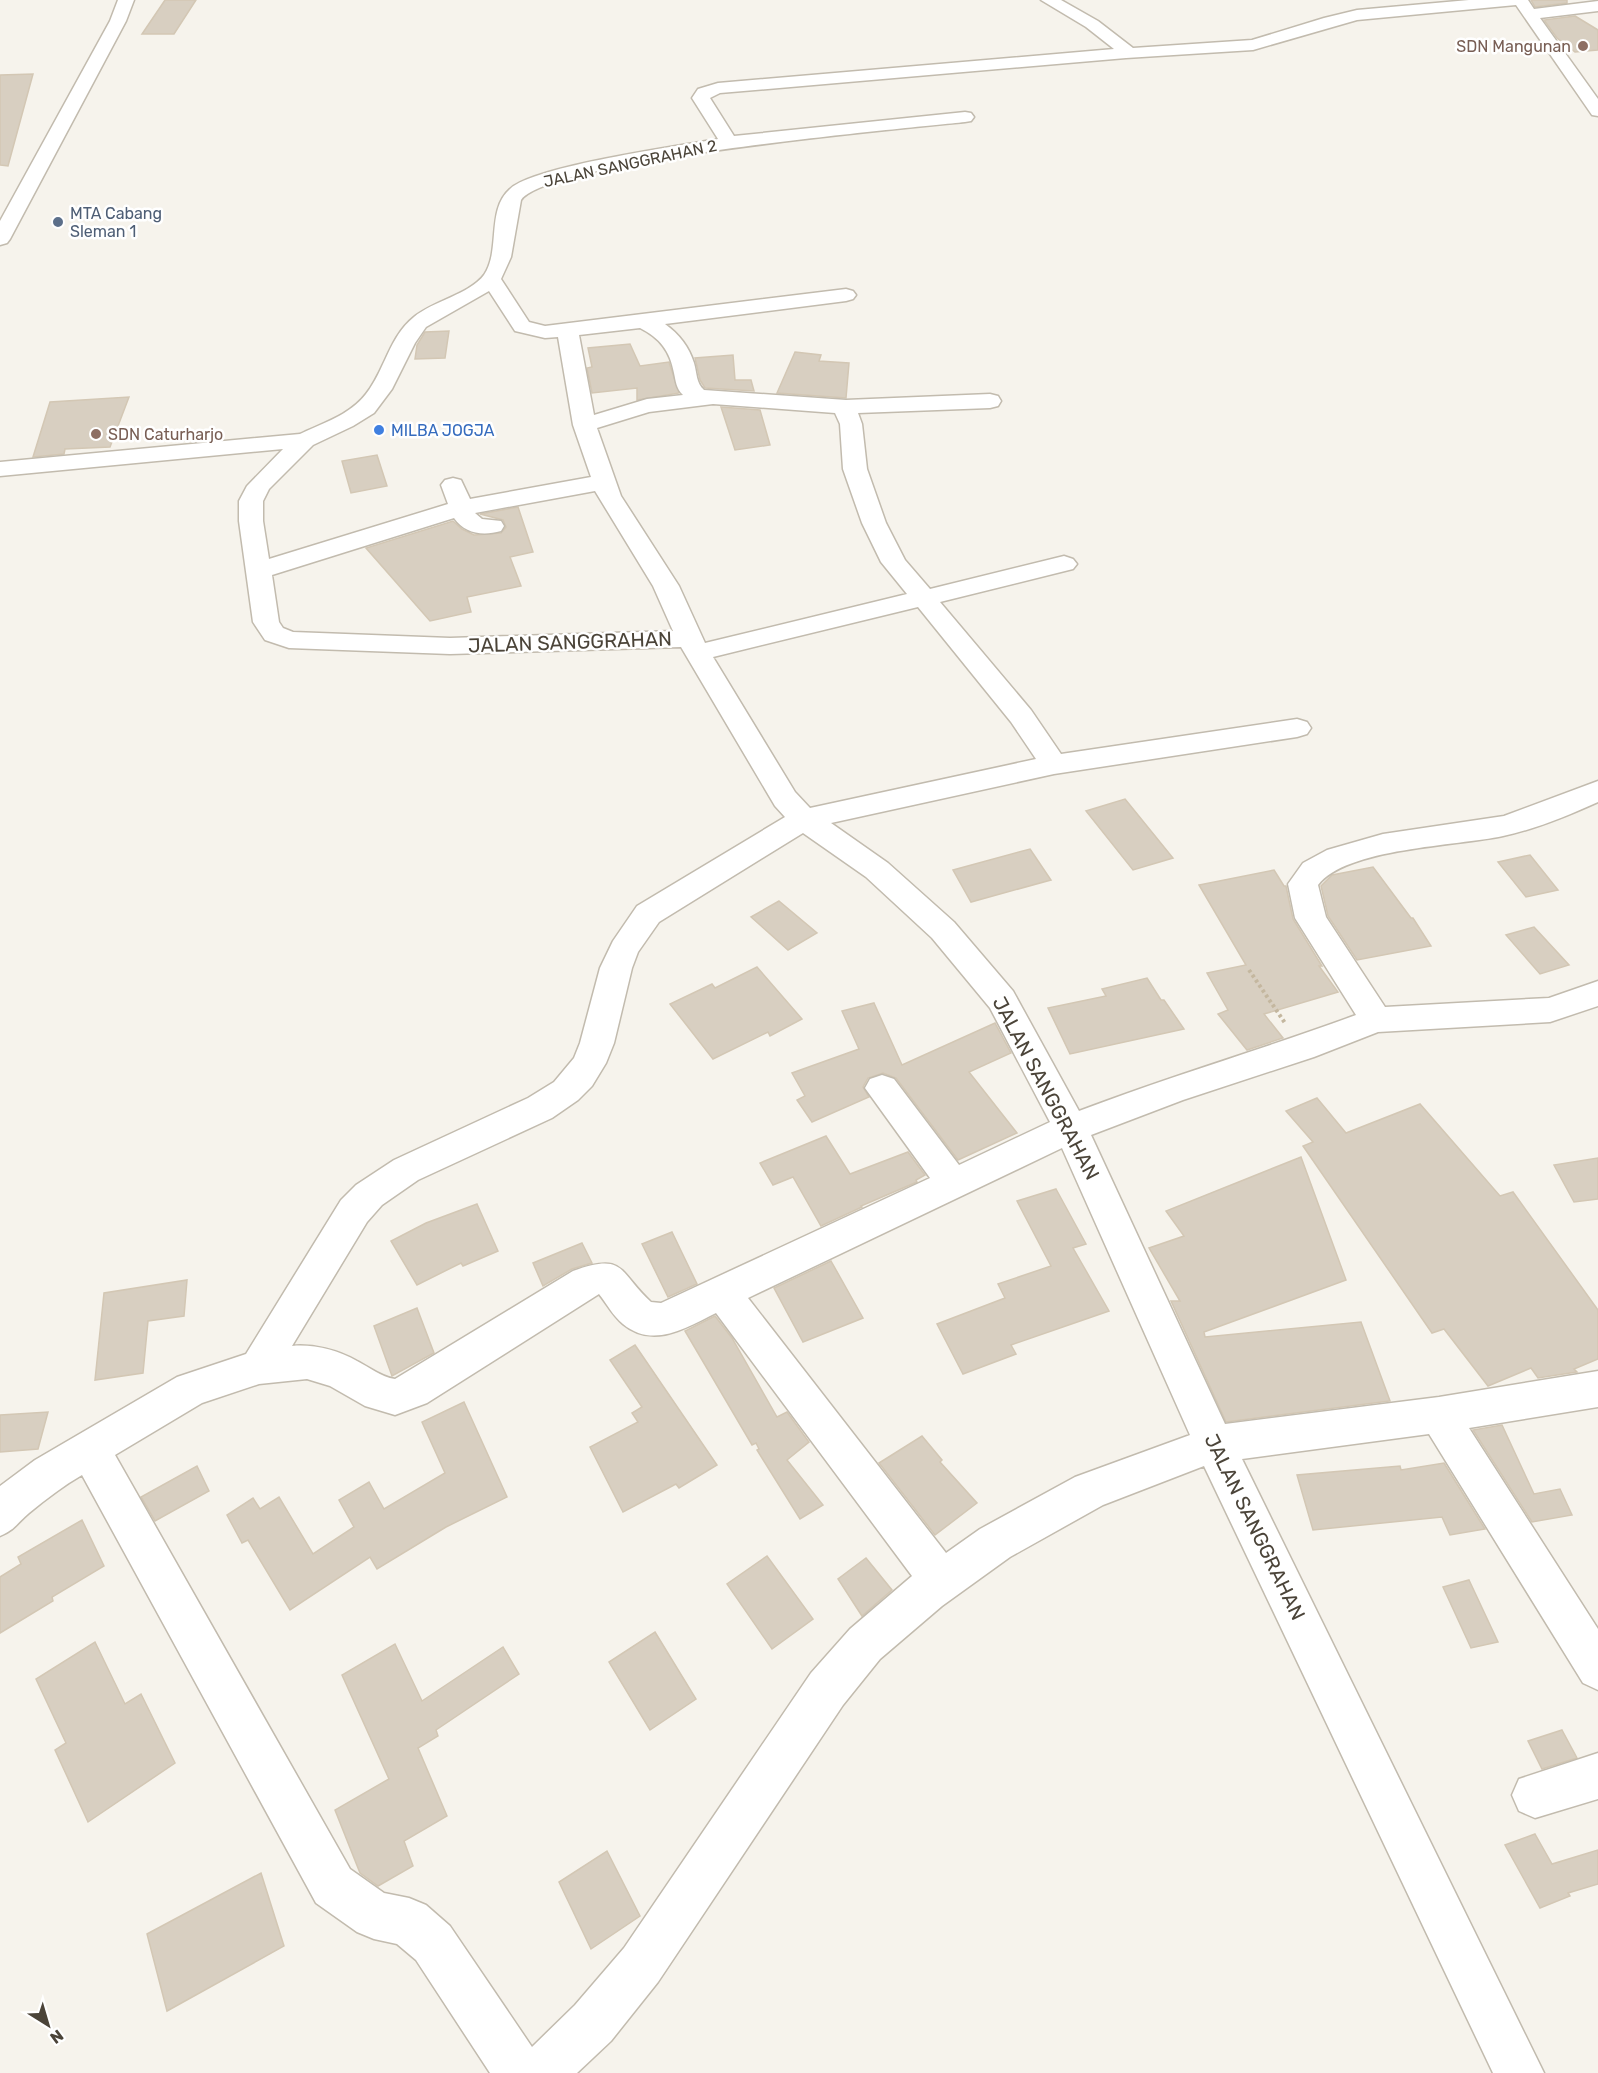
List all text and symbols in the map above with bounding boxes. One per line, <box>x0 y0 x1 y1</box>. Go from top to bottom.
place label: SDN Mangunan <box>1456 37 1571 56</box>
marker: SDN Mangunan <box>1576 39 1590 53</box>
street label: JALAN SANGGRAHAN 2 <box>542 136 718 191</box>
place label: MTA Cabang Sleman 1 <box>70 204 162 241</box>
marker: MTA Cabang Sleman 1 <box>51 215 65 229</box>
place label: MILBA JOGJA <box>391 421 495 440</box>
marker: MILBA JOGJA <box>372 423 386 437</box>
place label: SDN Caturharjo <box>108 425 223 444</box>
marker: SDN Caturharjo <box>89 427 103 441</box>
street label: JALAN SANGGRAHAN <box>468 626 672 658</box>
street label: JALAN SANGGRAHAN <box>987 992 1105 1184</box>
street label: JALAN SANGGRAHAN <box>1199 1430 1311 1624</box>
north arrow <box>18 1995 78 2055</box>
text: N <box>46 2026 67 2048</box>

